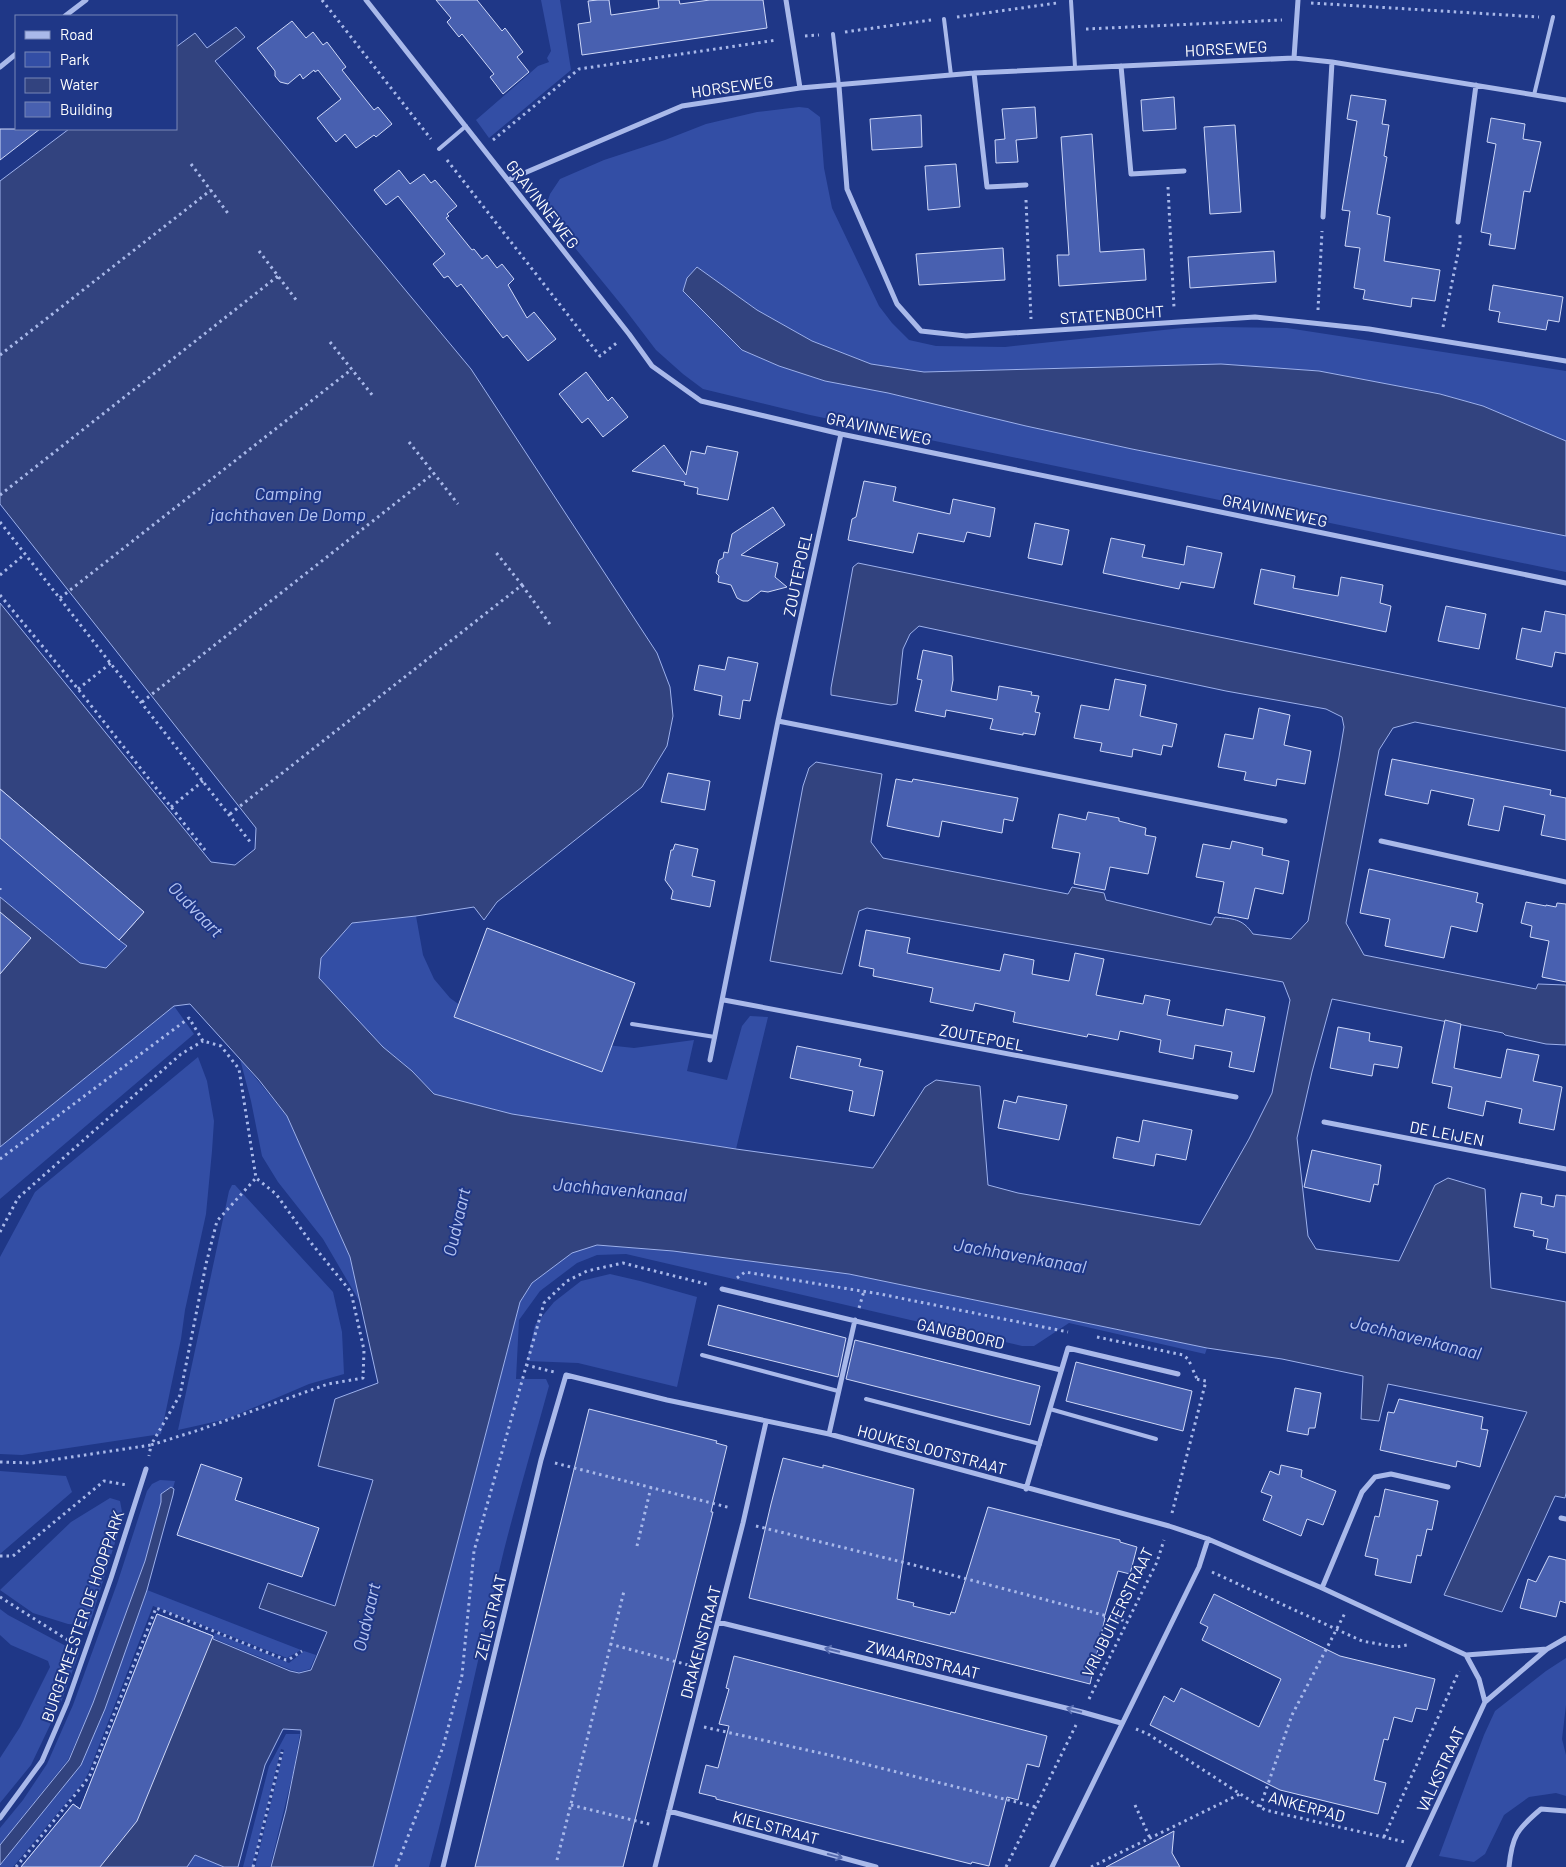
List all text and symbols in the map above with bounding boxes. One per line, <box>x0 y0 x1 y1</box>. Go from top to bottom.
legend <box>15 15 178 130</box>
text: Road <box>60 25 93 43</box>
street label: HORSEWEG <box>1184 36 1268 60</box>
text: Park <box>60 50 90 68</box>
street label: HORSEWEG <box>690 71 774 101</box>
text: Water <box>60 75 99 93</box>
text: Building <box>60 100 113 118</box>
street label: GRAVINNEWEG <box>503 156 583 252</box>
street label: STATENBOCHT <box>1059 301 1165 327</box>
street label: GRAVINNEWEG <box>825 408 933 448</box>
water label: Camping jachthaven De Domp <box>208 482 366 525</box>
street label: GRAVINNEWEG <box>1221 490 1329 530</box>
street label: ZOUTEPOEL <box>779 530 815 618</box>
water label: Oudvaart <box>164 876 229 942</box>
street label: ZOUTEPOEL <box>938 1019 1026 1055</box>
street label: DE LEIJEN <box>1408 1116 1486 1150</box>
water label: Jachhavenkanaal <box>552 1172 688 1206</box>
water label: Oudvaart <box>437 1185 475 1258</box>
water label: Jachhavenkanaal <box>952 1233 1088 1277</box>
water label: Jachhavenkanaal <box>1348 1310 1484 1364</box>
street label: GANGBOORD <box>915 1314 1007 1352</box>
street label: HOUKESLOOTSTRAAT <box>855 1420 1009 1478</box>
street label: BURGEMEESTER DE HOOPPARK <box>37 1508 127 1724</box>
street label: VRIJBUITERSTRAAT <box>1077 1544 1157 1680</box>
street label: ZEILSTRAAT <box>470 1572 510 1662</box>
water label: Oudvaart <box>347 1580 385 1653</box>
street label: DRAKENSTRAAT <box>676 1583 724 1701</box>
street label: ZWAARDSTRAAT <box>864 1636 982 1682</box>
one-way arrow <box>824 1645 840 1654</box>
one-way arrow <box>1067 1705 1083 1714</box>
street label: VALKSTRAAT <box>1412 1723 1468 1815</box>
street label: ANKERPAD <box>1267 1787 1347 1825</box>
street label: KIELSTRAAT <box>731 1806 821 1848</box>
one-way arrow <box>826 1852 842 1861</box>

